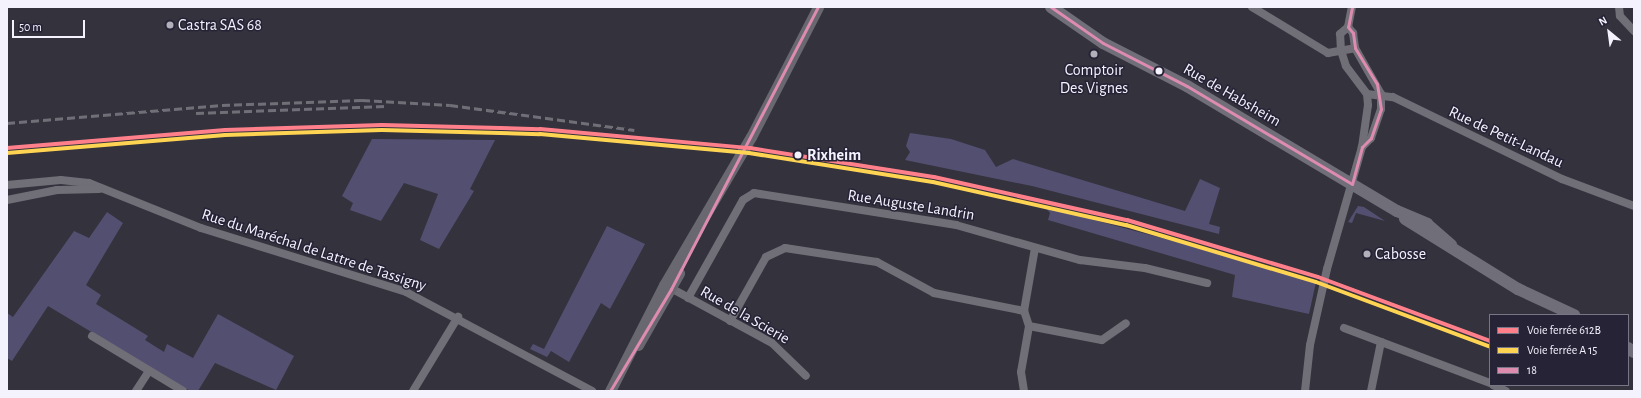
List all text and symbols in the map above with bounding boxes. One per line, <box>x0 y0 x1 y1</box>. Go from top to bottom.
scale bar <box>14 12 87 38</box>
north arrow <box>1589 12 1629 52</box>
text: N <box>1597 14 1609 28</box>
place label: Castra SAS 68 <box>178 15 262 35</box>
marker: Castra SAS 68 <box>165 20 175 30</box>
text: 50 m <box>19 21 42 33</box>
marker: Comptoir Des Vignes <box>1089 49 1099 59</box>
street label: Rue de Habsheim <box>1180 59 1284 131</box>
place label: Comptoir Des Vignes <box>1060 60 1128 98</box>
unlabelled marker <box>1154 66 1164 76</box>
street label: Rue de Petit-Landau <box>1446 102 1566 172</box>
place label: Rixheim <box>807 145 861 165</box>
marker: Rixheim <box>792 149 804 161</box>
street label: Rue Auguste Landrin <box>846 185 976 225</box>
street label: Rue du Maréchal de Lattre de Tassigny <box>199 205 429 295</box>
place label: Cabosse <box>1375 244 1426 264</box>
marker: Cabosse <box>1362 249 1372 259</box>
street label: Rue de la Scierie <box>697 282 793 348</box>
legend <box>1489 314 1629 386</box>
text: Voie ferrée 612B <box>1527 324 1601 336</box>
text: Voie ferrée A 15 <box>1527 344 1597 356</box>
text: 18 <box>1527 364 1537 376</box>

